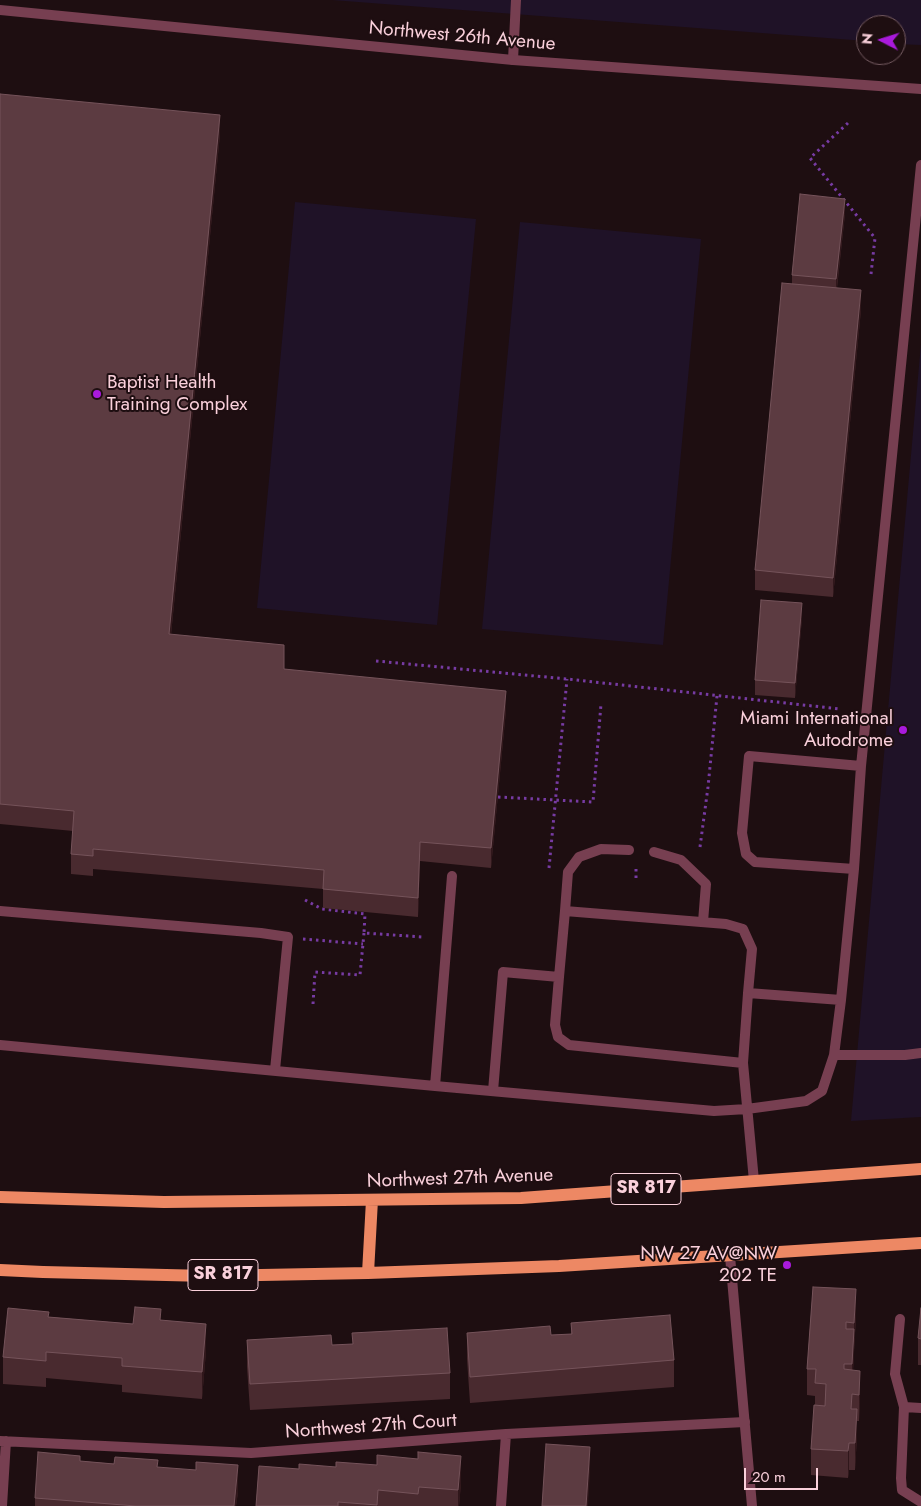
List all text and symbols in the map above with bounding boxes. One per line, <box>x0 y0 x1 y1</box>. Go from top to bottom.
north arrow <box>856 15 906 65</box>
street label: Northwest 26th Avenue <box>368 17 556 57</box>
text: N <box>857 32 878 45</box>
place label: Baptist Health Training Complex <box>107 372 247 416</box>
marker: Baptist Health Training Complex <box>91 388 103 400</box>
place label: Miami International Autodrome <box>740 708 893 752</box>
marker: Miami International Autodrome <box>897 724 909 736</box>
street label: Northwest 27th Avenue <box>366 1164 554 1194</box>
road number: SR 817 <box>611 1174 681 1204</box>
place label: NW 27 AV@NW 202 TE <box>640 1243 777 1287</box>
marker: NW 27 AV@NW 202 TE <box>781 1259 793 1271</box>
road number: SR 817 <box>188 1260 258 1290</box>
street label: Northwest 27th Court <box>284 1410 458 1444</box>
scale bar <box>746 1458 820 1490</box>
text: 20 m <box>752 1466 786 1488</box>

